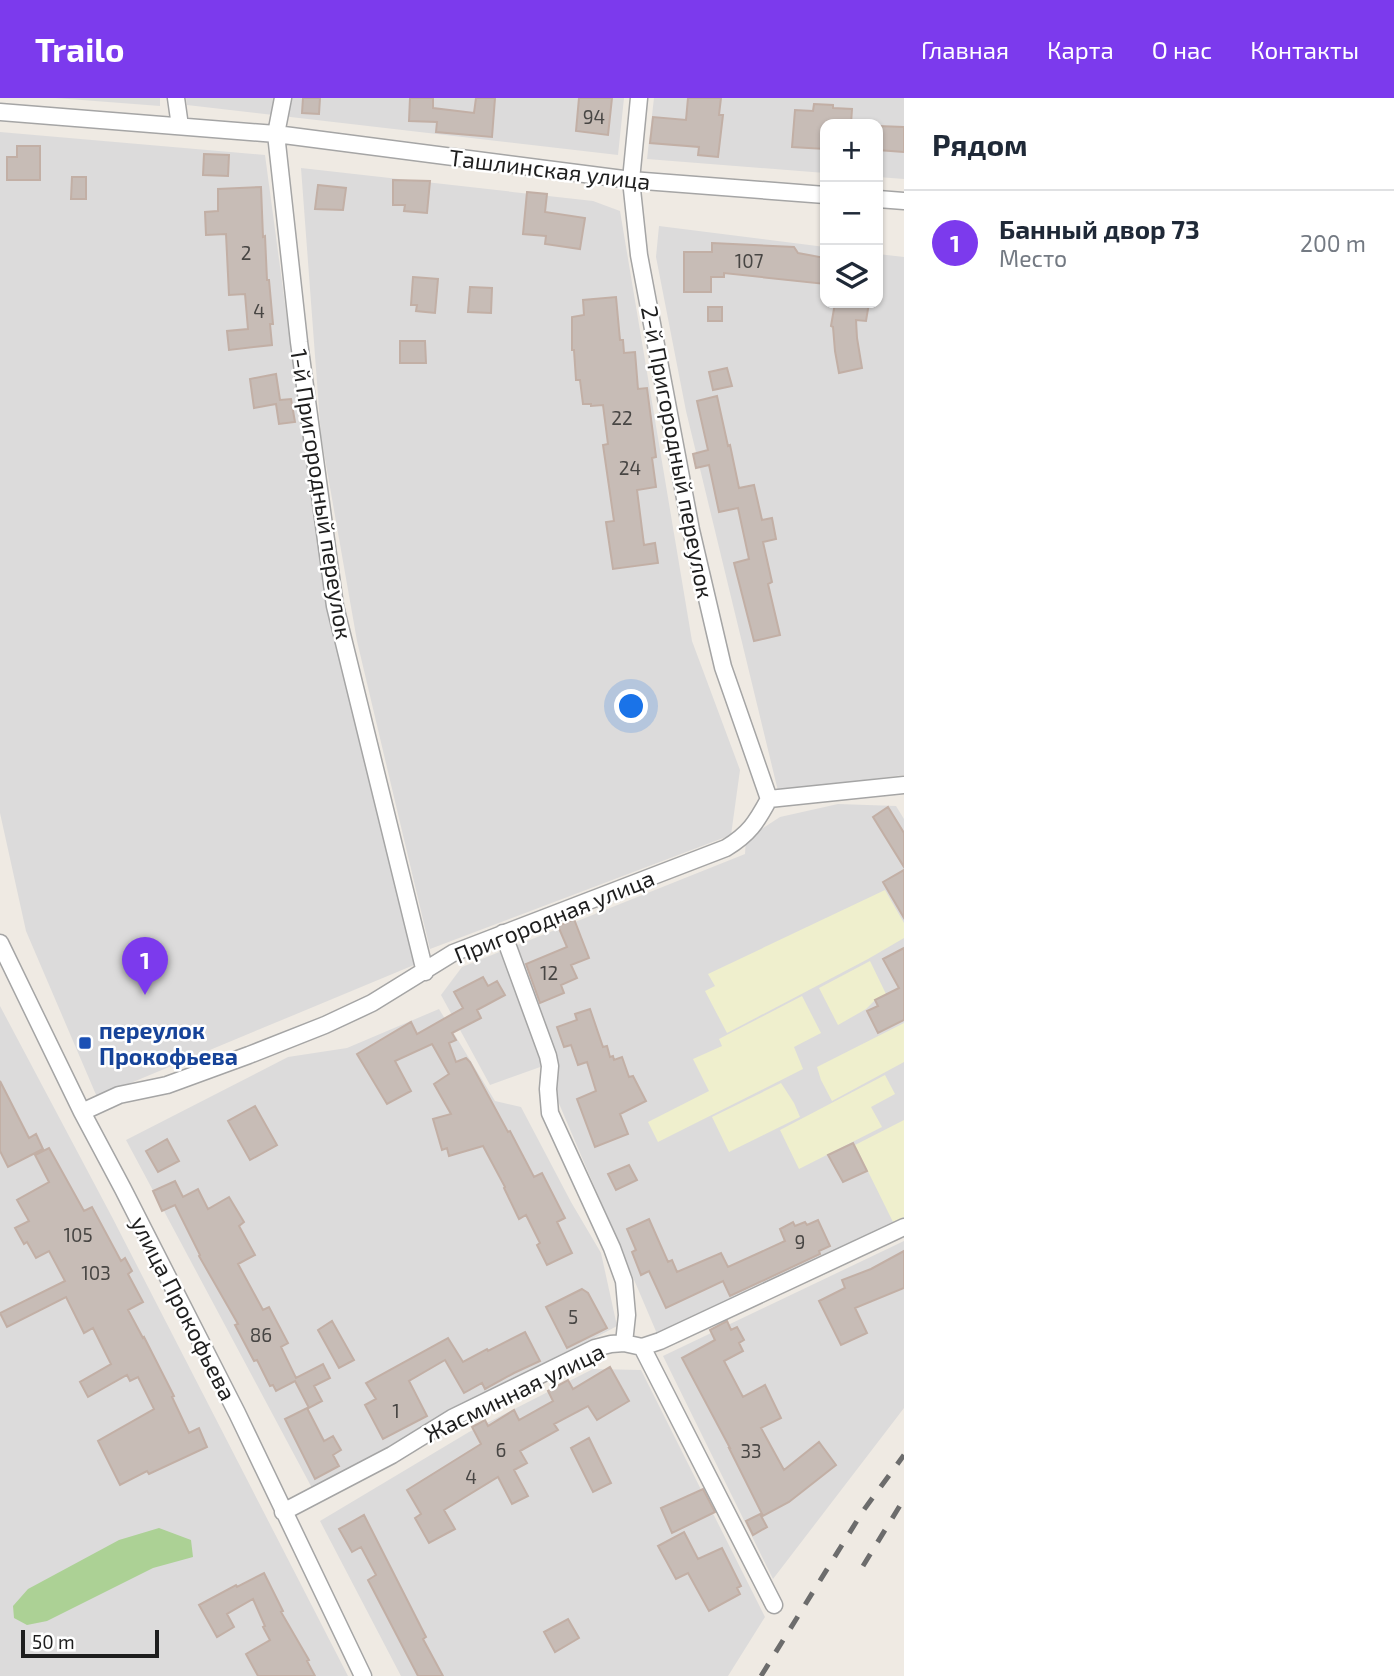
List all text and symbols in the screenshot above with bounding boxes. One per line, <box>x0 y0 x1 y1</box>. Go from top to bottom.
text: Trailo <box>35 29 125 69</box>
text: Главная <box>921 35 1009 64</box>
text: Карта <box>1047 35 1114 64</box>
text: О нас <box>1152 35 1212 64</box>
text: Контакты <box>1250 35 1359 64</box>
house number: 94 <box>583 105 605 128</box>
map controls <box>820 119 883 308</box>
button: + <box>820 119 883 182</box>
text: Рядом <box>932 126 1028 162</box>
street label: Ташлинская улица <box>448 143 652 196</box>
button: − <box>820 182 883 245</box>
text: Банный двор 73 <box>999 213 1200 244</box>
text: 1 <box>950 229 960 257</box>
text: 200 m <box>1300 229 1366 257</box>
house number: 2 <box>241 241 251 264</box>
text: Место <box>999 244 1067 272</box>
button: layers <box>820 245 883 308</box>
house number: 107 <box>735 249 764 272</box>
house number: 4 <box>253 299 265 322</box>
street label: 2-й Пригородный переулок <box>635 303 720 601</box>
street label: 1-й Пригородный переулок <box>284 347 359 641</box>
house number: 22 <box>611 406 633 429</box>
house number: 24 <box>619 456 641 479</box>
your location <box>614 689 648 723</box>
street label: Пригородная улица <box>450 863 659 970</box>
pin: 1 <box>122 937 168 995</box>
house number: 12 <box>540 961 558 984</box>
place label: переулок Прокофьева <box>99 1016 238 1070</box>
marker: переулок Прокофьева <box>77 1035 93 1051</box>
street label: улица Прокофьева <box>125 1211 243 1405</box>
house number: 105 <box>63 1223 93 1246</box>
house number: 9 <box>795 1230 805 1253</box>
house number: 103 <box>81 1261 111 1284</box>
house number: 5 <box>568 1305 578 1328</box>
house number: 86 <box>250 1323 272 1346</box>
street label: Жасминная улица <box>419 1336 609 1449</box>
house number: 1 <box>392 1399 400 1422</box>
house number: 6 <box>496 1438 506 1461</box>
house number: 33 <box>740 1439 762 1462</box>
house number: 4 <box>465 1465 477 1488</box>
scale bar <box>21 1627 159 1659</box>
text: 50 m <box>32 1630 75 1653</box>

